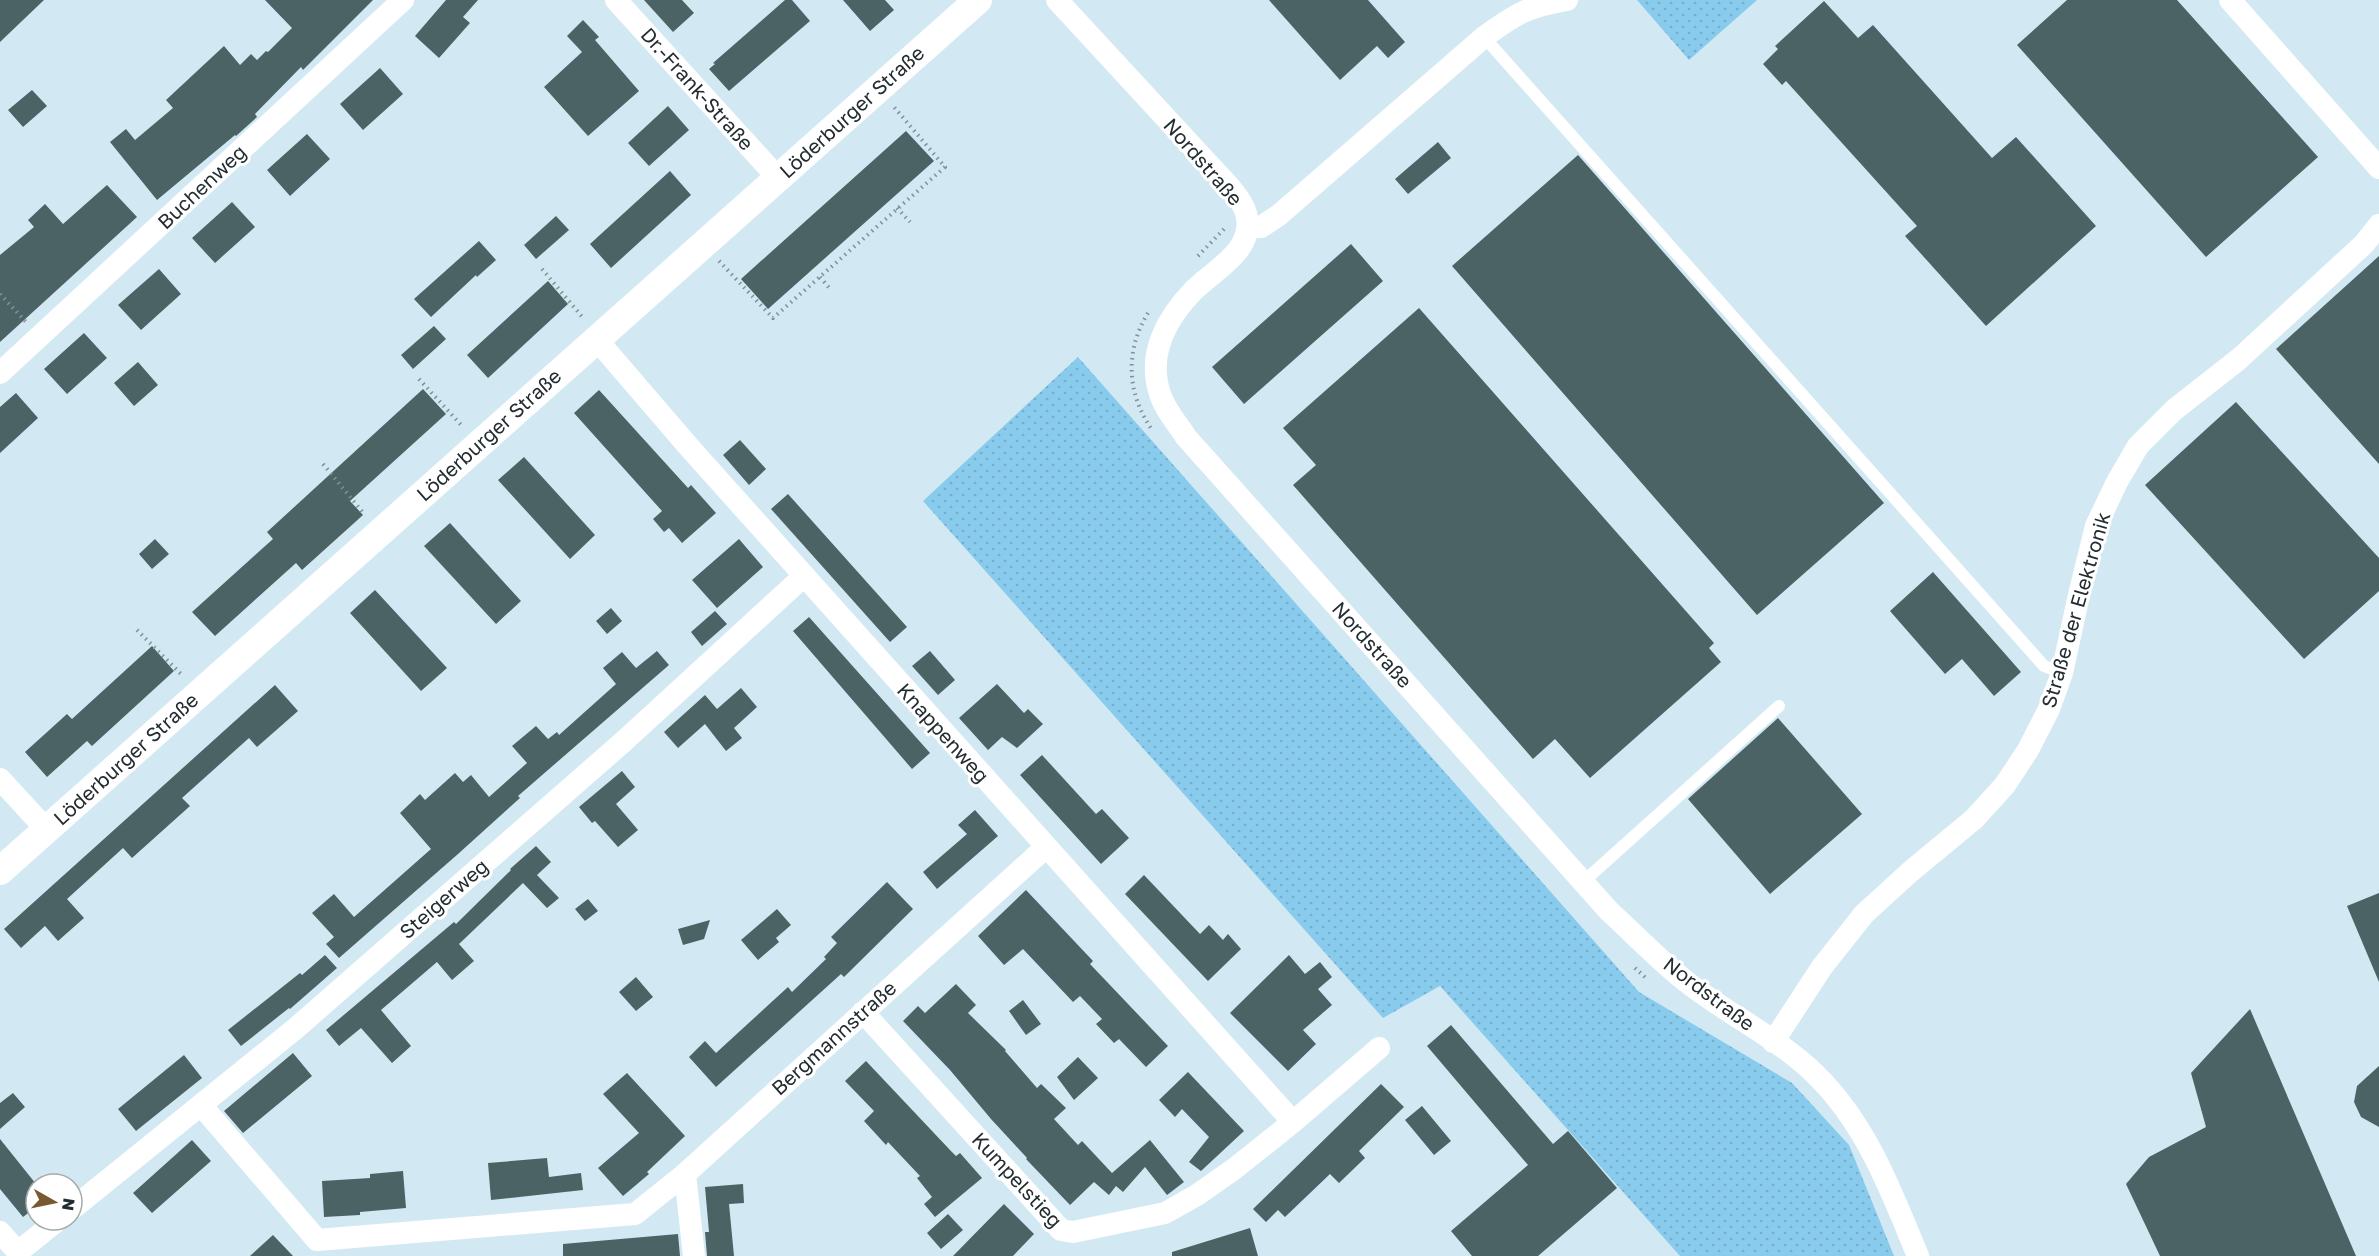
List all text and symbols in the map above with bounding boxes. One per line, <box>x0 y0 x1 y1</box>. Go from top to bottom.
street label: Dr.-Frank-Straße <box>636 22 759 155</box>
street label: Löderburger Straße <box>774 40 929 182</box>
street label: Nordstraße <box>1159 113 1248 210</box>
street label: Buchenweg <box>152 139 251 233</box>
street label: Löderburger Straße <box>411 363 566 505</box>
street label: Straße der Elektronik <box>2036 509 2114 710</box>
street label: Nordstraße <box>1328 596 1418 692</box>
street label: Knappenweg <box>893 678 995 787</box>
street label: Löderburger Straße <box>48 687 203 829</box>
street label: Steigerweg <box>394 853 492 943</box>
street label: Nordstraße <box>1659 951 1760 1035</box>
street label: Bergmannstraße <box>766 975 901 1099</box>
street label: Kumpelstieg <box>968 1127 1068 1232</box>
north arrow <box>24 1172 84 1232</box>
text: N <box>58 1197 80 1212</box>

